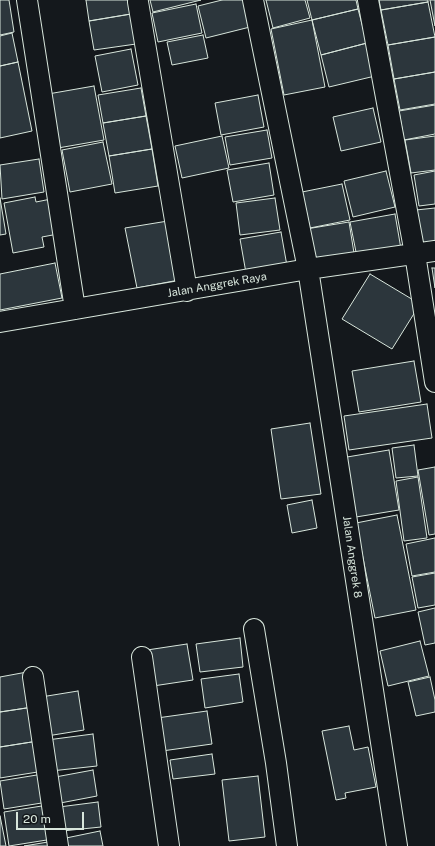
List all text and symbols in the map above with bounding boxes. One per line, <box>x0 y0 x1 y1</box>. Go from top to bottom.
street label: Jalan Anggrek Raya <box>166 270 268 300</box>
street label: Jalan Anggrek 8 <box>340 515 364 599</box>
scale bar <box>18 804 86 830</box>
text: 20 m <box>23 812 51 826</box>

